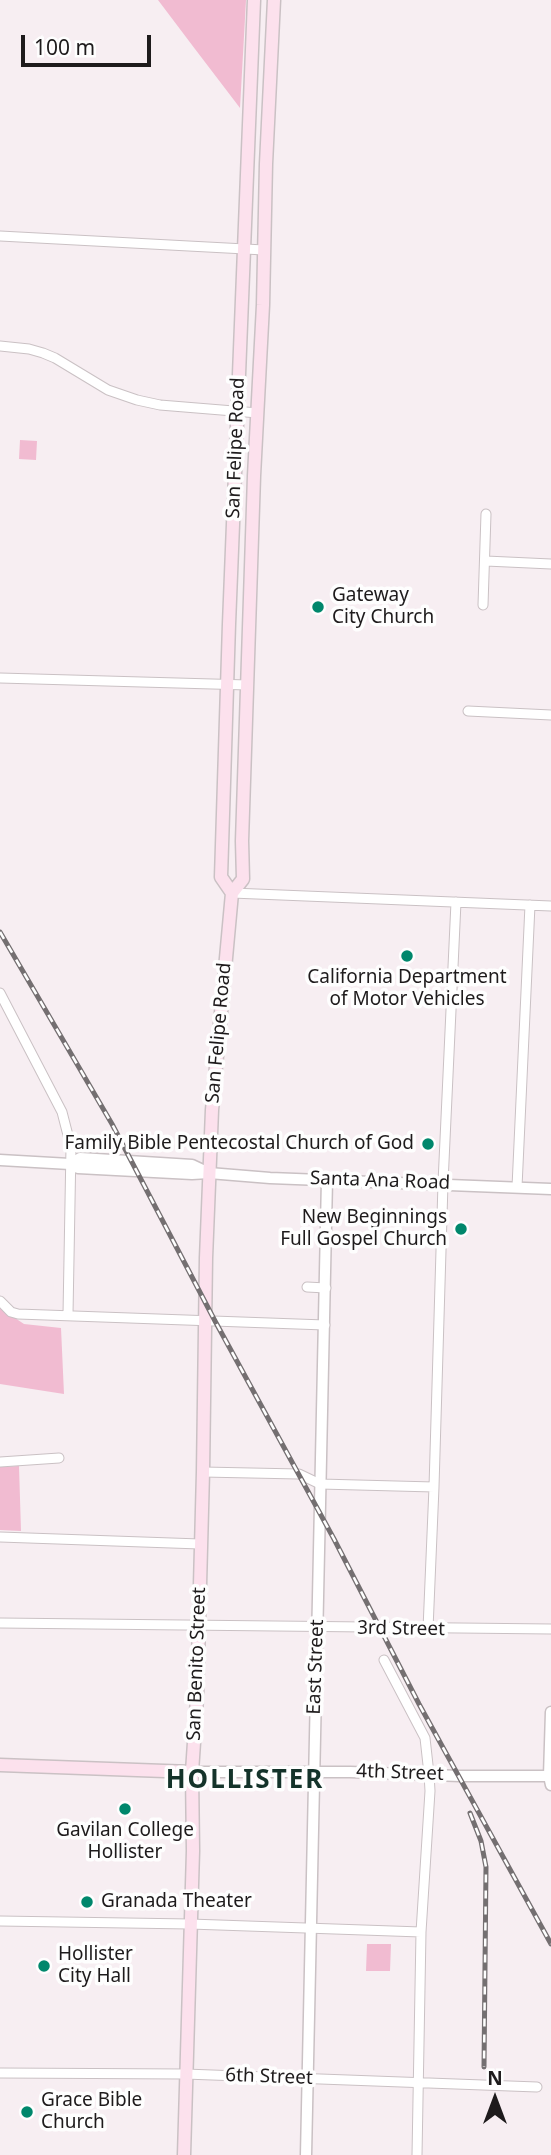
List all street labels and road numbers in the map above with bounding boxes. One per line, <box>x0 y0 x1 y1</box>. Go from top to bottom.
street label: San Felipe Road <box>222 377 250 519</box>
street label: San Felipe Road <box>201 962 237 1104</box>
street label: Santa Ana Road <box>309 1167 451 1195</box>
street label: San Benito Street <box>183 1587 211 1741</box>
street label: 3rd Street <box>357 1617 445 1641</box>
street label: East Street <box>303 1619 329 1715</box>
street label: 4th Street <box>356 1760 444 1786</box>
street label: 6th Street <box>225 2064 313 2090</box>

